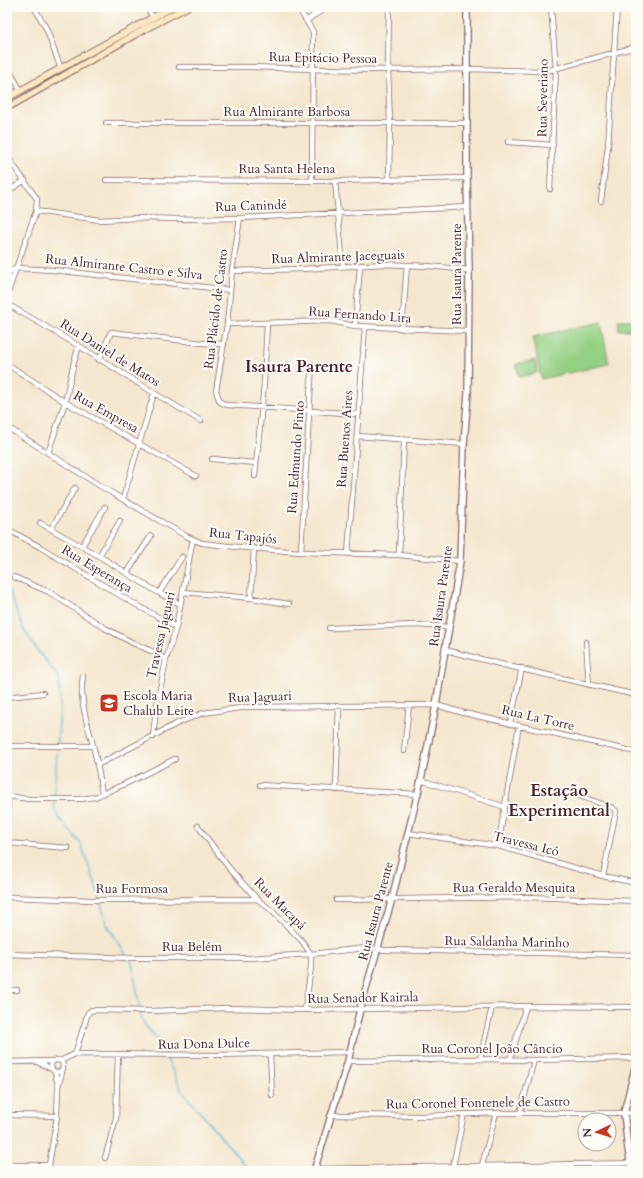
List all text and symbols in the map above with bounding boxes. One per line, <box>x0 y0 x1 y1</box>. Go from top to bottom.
street label: Rua Epitácio Pessoa <box>269 48 378 68</box>
street label: Rua Severiano <box>533 59 553 137</box>
street label: Rua Almirante Barbosa <box>224 103 351 121</box>
street label: Rua Santa Helena <box>239 160 336 178</box>
street label: Rua Canindé <box>215 196 287 216</box>
street label: Rua Isaura Parente <box>448 223 466 325</box>
street label: Rua Almirante Jaceguais <box>271 246 405 268</box>
street label: Rua Plácido de Castro <box>200 248 232 370</box>
street label: Rua Almirante Castro e Silva <box>44 250 204 284</box>
street label: Rua Fernando Lira <box>308 302 412 328</box>
street label: Rua Daniel de Matos <box>57 315 163 391</box>
district label: Isaura Parente <box>245 355 353 378</box>
street label: Rua Empresa <box>70 387 142 437</box>
street label: Rua Buenos Aires <box>333 390 357 488</box>
street label: Rua Edmundo Pinto <box>283 400 309 514</box>
street label: Rua Tapajós <box>208 523 278 549</box>
street label: Rua Esperança <box>58 541 136 597</box>
street label: Rua Isaura Parente <box>425 544 457 648</box>
street label: Travessa Jaguari <box>142 589 180 680</box>
place label: Escola Maria Chalub Leite <box>123 687 194 720</box>
street label: Rua Jaguari <box>228 687 292 707</box>
school or university icon: Escola Maria Chalub Leite <box>98 692 120 714</box>
street label: Rua La Torre <box>500 701 576 735</box>
district label: Estação Experimental <box>508 779 610 822</box>
street label: Travessa Icó <box>491 827 561 861</box>
street label: Rua Isaura Parente <box>354 859 398 963</box>
street label: Rua Macapá <box>250 874 310 934</box>
street label: Rua Geraldo Mesquita <box>453 879 576 897</box>
street label: Rua Formosa <box>96 880 169 898</box>
street label: Rua Saldanha Marinho <box>445 932 569 952</box>
street label: Rua Belém <box>162 938 222 956</box>
street label: Rua Senador Kairala <box>307 988 419 1008</box>
street label: Rua Dona Dulce <box>158 1034 250 1054</box>
street label: Rua Coronel João Câncio <box>421 1040 563 1058</box>
street label: Rua Coronel Fontenele de Castro <box>386 1092 570 1114</box>
north arrow <box>577 1112 617 1152</box>
text: N <box>580 1127 595 1138</box>

